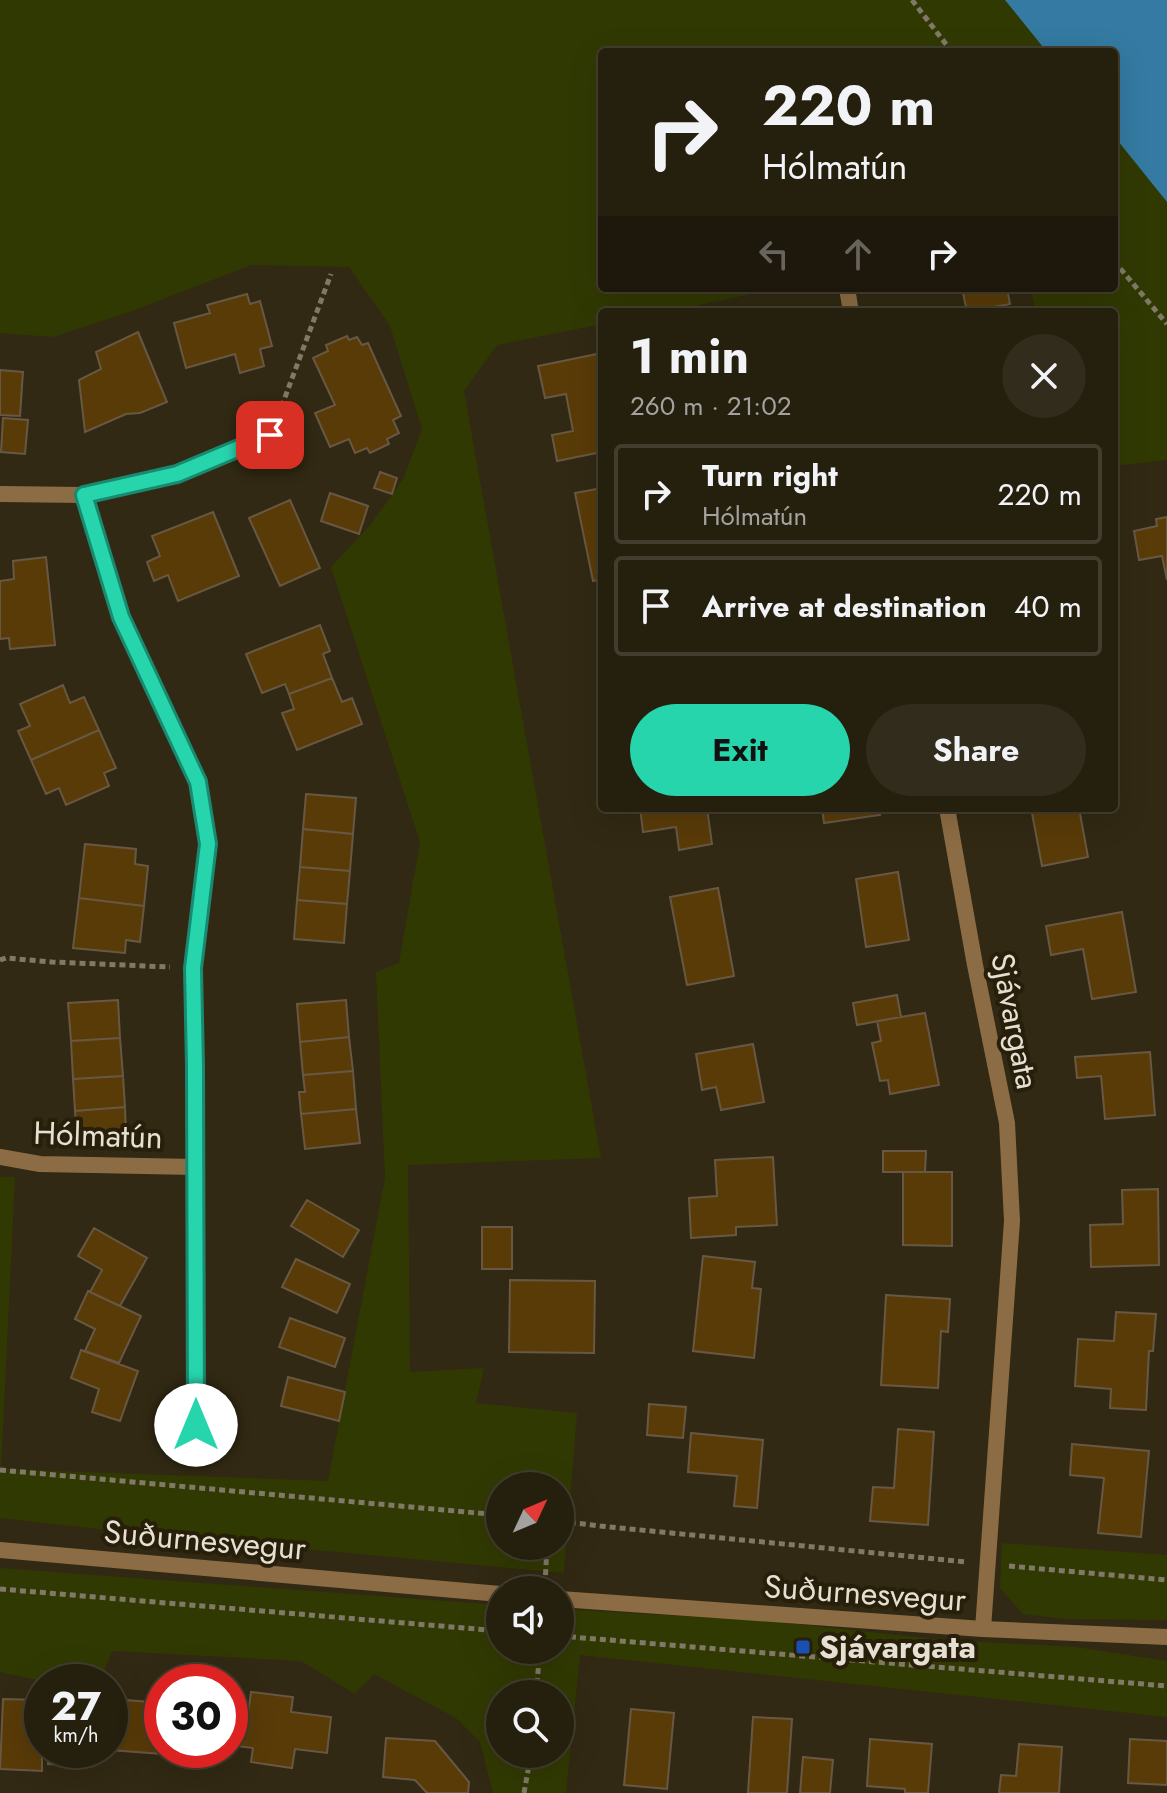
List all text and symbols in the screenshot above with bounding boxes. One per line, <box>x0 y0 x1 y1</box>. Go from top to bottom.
text: 220 m <box>762 65 935 146</box>
icon: right <box>630 80 734 184</box>
text: Hólmatún <box>762 140 908 192</box>
icon: left <box>752 232 796 276</box>
icon: ahead <box>836 232 880 276</box>
icon: right <box>920 232 964 276</box>
text: 1 min <box>630 322 749 391</box>
button: close <box>1002 334 1086 418</box>
text: 260 m · 21:02 <box>630 387 792 425</box>
pin <box>236 401 304 469</box>
icon: arrive <box>248 413 292 457</box>
text: Turn right <box>702 454 838 497</box>
icon: right <box>634 472 678 516</box>
text: 220 m <box>997 473 1082 516</box>
text: Hólmatún <box>702 497 807 535</box>
icon: arrive <box>634 584 678 628</box>
text: Arrive at destination <box>702 585 987 628</box>
text: 40 m <box>1014 585 1082 628</box>
button: Exit <box>630 704 850 796</box>
button: Share <box>866 704 1086 796</box>
street label: Sjávargata <box>979 949 1051 1093</box>
street label: Hólmatún <box>33 1110 163 1160</box>
position arrow <box>154 1383 238 1467</box>
north arrow <box>486 1472 574 1560</box>
map controls <box>486 1472 574 1768</box>
street label: Suðurnesvegur <box>102 1508 308 1572</box>
street label: Suðurnesvegur <box>762 1563 968 1623</box>
button: sound <box>486 1576 574 1664</box>
place label: Sjávargata <box>819 1624 976 1670</box>
marker: Sjávargata <box>794 1638 812 1656</box>
speed limit sign: 30 <box>144 1664 248 1768</box>
text: 27 <box>51 1677 101 1735</box>
button: search <box>486 1680 574 1768</box>
text: km/h <box>53 1721 99 1750</box>

